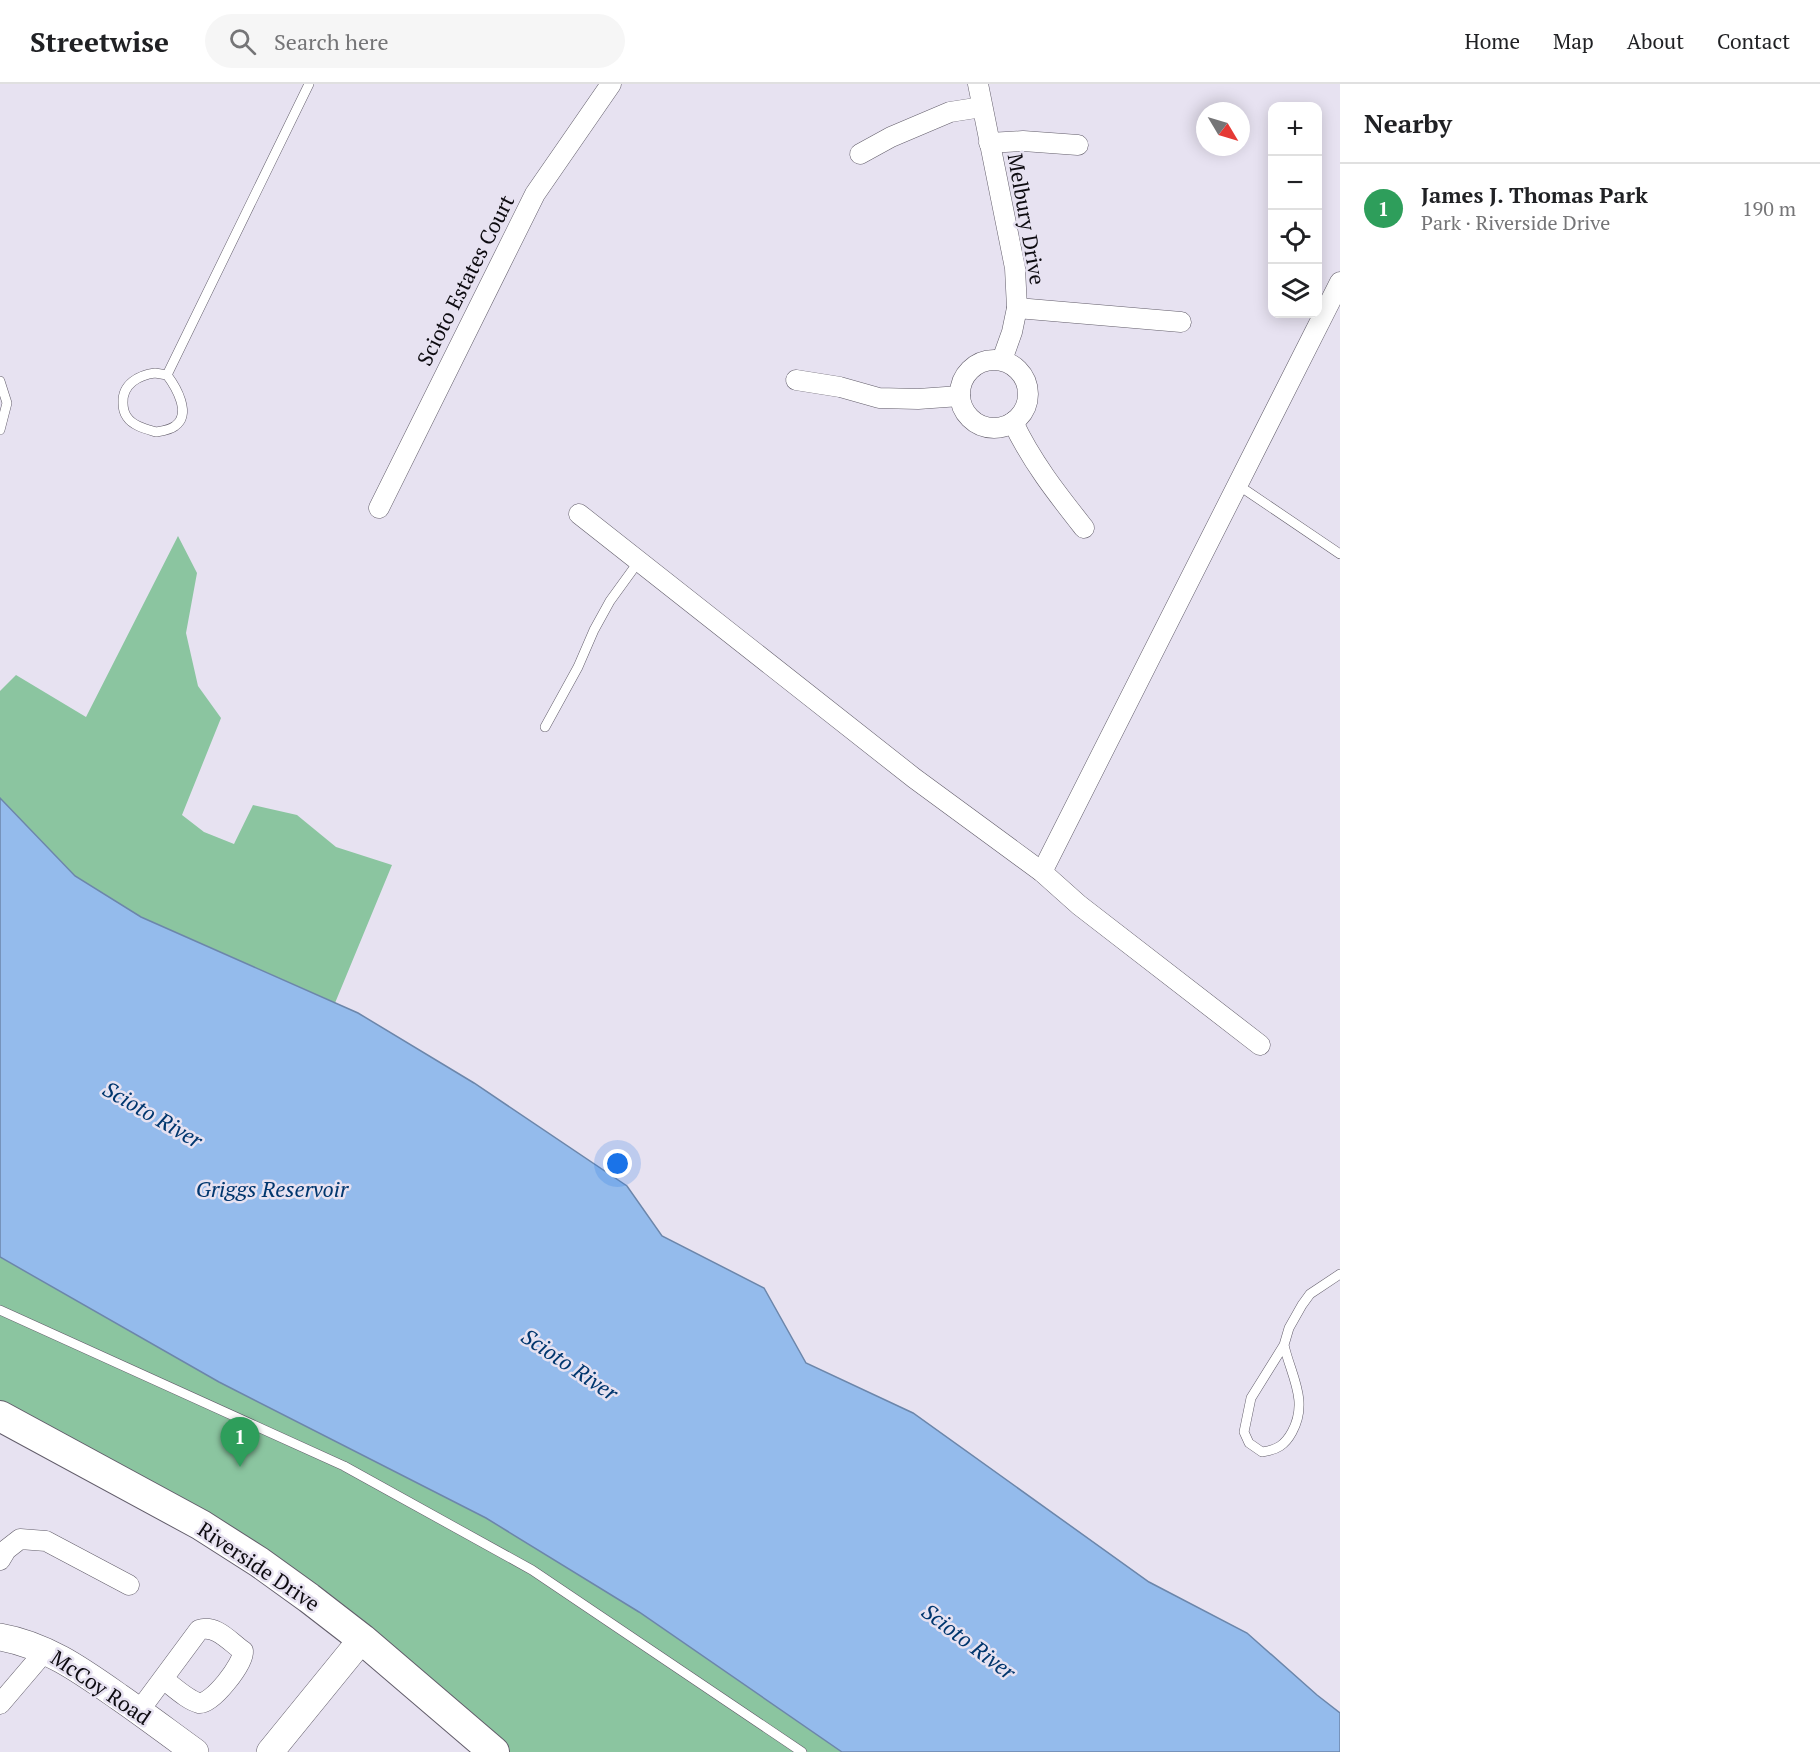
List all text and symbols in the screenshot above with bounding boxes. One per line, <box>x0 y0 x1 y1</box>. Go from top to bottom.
search box <box>205 14 625 68</box>
text: Streetwise <box>30 23 169 60</box>
icon: search <box>226 25 259 58</box>
text: Search here <box>274 27 389 56</box>
text: Home <box>1464 27 1520 55</box>
text: Map <box>1553 27 1594 55</box>
text: About <box>1627 27 1684 55</box>
text: Contact <box>1717 27 1790 55</box>
north arrow <box>1196 102 1250 156</box>
map controls <box>1268 102 1322 318</box>
button: + <box>1268 102 1322 156</box>
text: Nearby <box>1364 106 1452 140</box>
street label: Melbury Drive <box>1002 151 1052 287</box>
button: − <box>1268 156 1322 210</box>
text: James J. Thomas Park <box>1421 180 1648 209</box>
street label: Scioto Estates Court <box>410 190 520 370</box>
text: 1 <box>1378 195 1389 222</box>
text: 190 m <box>1742 195 1796 222</box>
text: Park · Riverside Drive <box>1421 209 1610 236</box>
button: locate <box>1268 210 1322 264</box>
button: layers <box>1268 264 1322 318</box>
water label: Scioto River <box>98 1074 209 1155</box>
your location <box>603 1149 632 1178</box>
water label: Griggs Reservoir <box>196 1174 350 1203</box>
water label: Scioto River <box>516 1321 625 1408</box>
pin: 1 <box>220 1418 260 1467</box>
street label: Riverside Drive <box>193 1515 325 1617</box>
water label: Scioto River <box>916 1596 1023 1687</box>
street label: McCoy Road <box>46 1643 157 1731</box>

